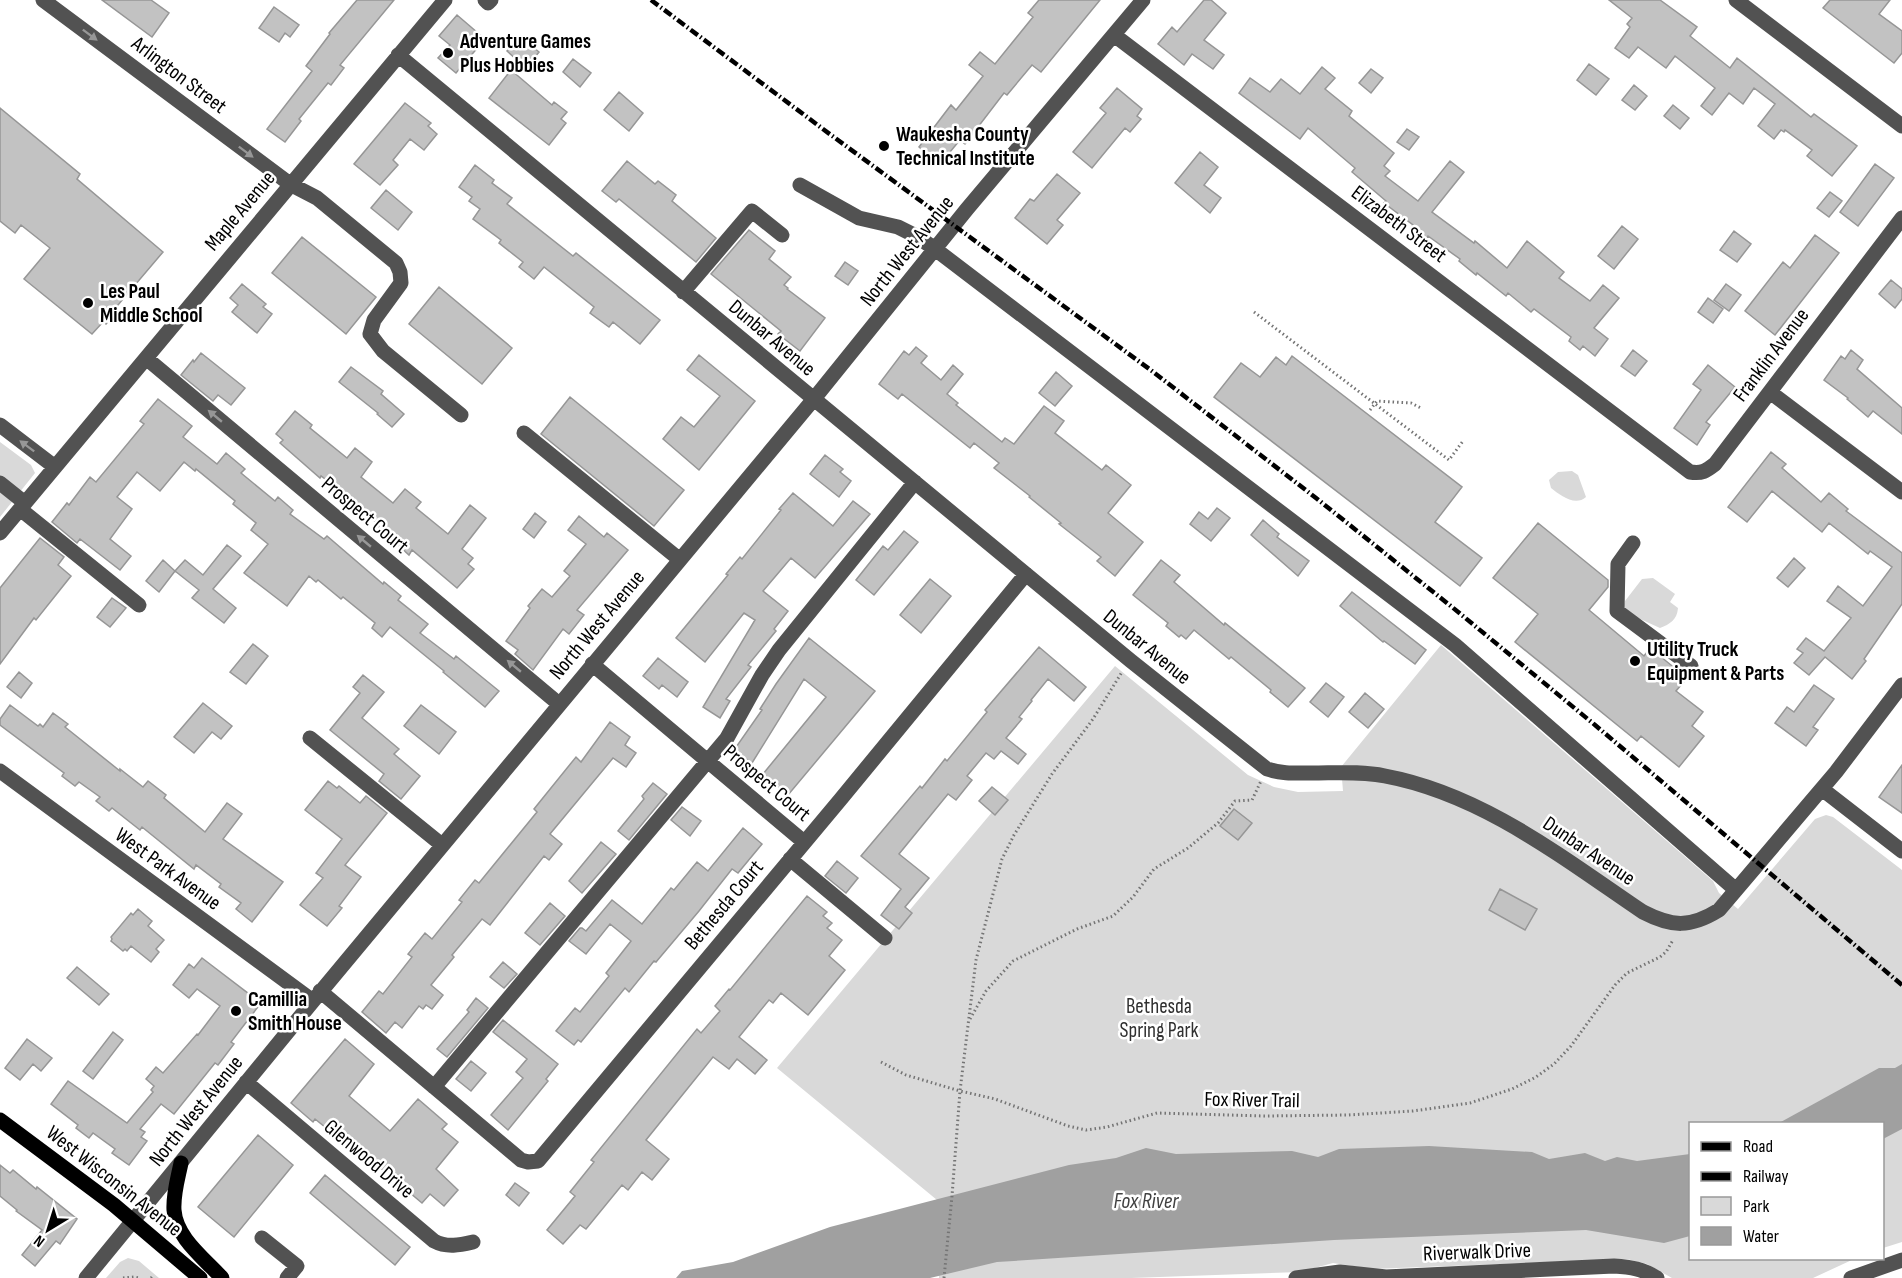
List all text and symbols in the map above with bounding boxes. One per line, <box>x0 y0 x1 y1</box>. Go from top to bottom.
one-way arrow <box>82 29 98 41</box>
place label: Adventure Games Plus Hobbies <box>459 29 591 78</box>
street label: Arlington Street <box>126 31 231 119</box>
marker: Adventure Games Plus Hobbies <box>441 46 455 60</box>
place label: Waukesha County Technical Institute <box>896 122 1035 171</box>
marker: Waukesha County Technical Institute <box>877 139 891 153</box>
one-way arrow <box>239 145 254 157</box>
street label: Maple Avenue <box>199 166 281 256</box>
street label: Elizabeth Street <box>1346 180 1452 268</box>
street label: North West Avenue <box>855 191 959 311</box>
place label: Les Paul Middle School <box>100 279 203 328</box>
street label: Dunbar Avenue <box>724 294 820 382</box>
marker: Les Paul Middle School <box>81 296 95 310</box>
street label: Franklin Avenue <box>1728 303 1814 407</box>
one-way arrow <box>207 410 222 423</box>
one-way arrow <box>20 440 36 452</box>
street label: Prospect Court <box>316 471 414 559</box>
one-way arrow <box>356 535 372 548</box>
street label: North West Avenue <box>544 565 650 685</box>
street label: Dunbar Avenue <box>1098 604 1196 690</box>
place label: Utility Truck Equipment & Parts <box>1647 637 1784 686</box>
marker: Utility Truck Equipment & Parts <box>1628 654 1642 668</box>
one-way arrow <box>507 660 522 673</box>
street label: Prospect Court <box>718 739 816 827</box>
street label: Dunbar Avenue <box>1538 811 1640 891</box>
street label: West Park Avenue <box>110 822 226 916</box>
street label: Bethesda Court <box>679 855 769 955</box>
place label: Camillia Smith House <box>248 987 342 1036</box>
park label: Bethesda Spring Park <box>1119 994 1199 1043</box>
marker: Camillia Smith House <box>229 1004 243 1018</box>
street label: North West Avenue <box>144 1051 248 1171</box>
street label: Fox River Trail <box>1204 1087 1300 1113</box>
street label: Glenwood Drive <box>319 1114 419 1204</box>
street label: West Wisconsin Avenue <box>41 1120 187 1242</box>
legend <box>1689 1122 1884 1260</box>
text: Road <box>1743 1136 1773 1157</box>
text: Railway <box>1743 1166 1788 1187</box>
water label: Fox River <box>1114 1188 1179 1215</box>
text: Park <box>1743 1196 1769 1217</box>
north arrow <box>18 1200 78 1260</box>
text: Water <box>1743 1226 1779 1247</box>
text: N <box>30 1231 49 1251</box>
street label: Riverwalk Drive <box>1423 1238 1531 1266</box>

